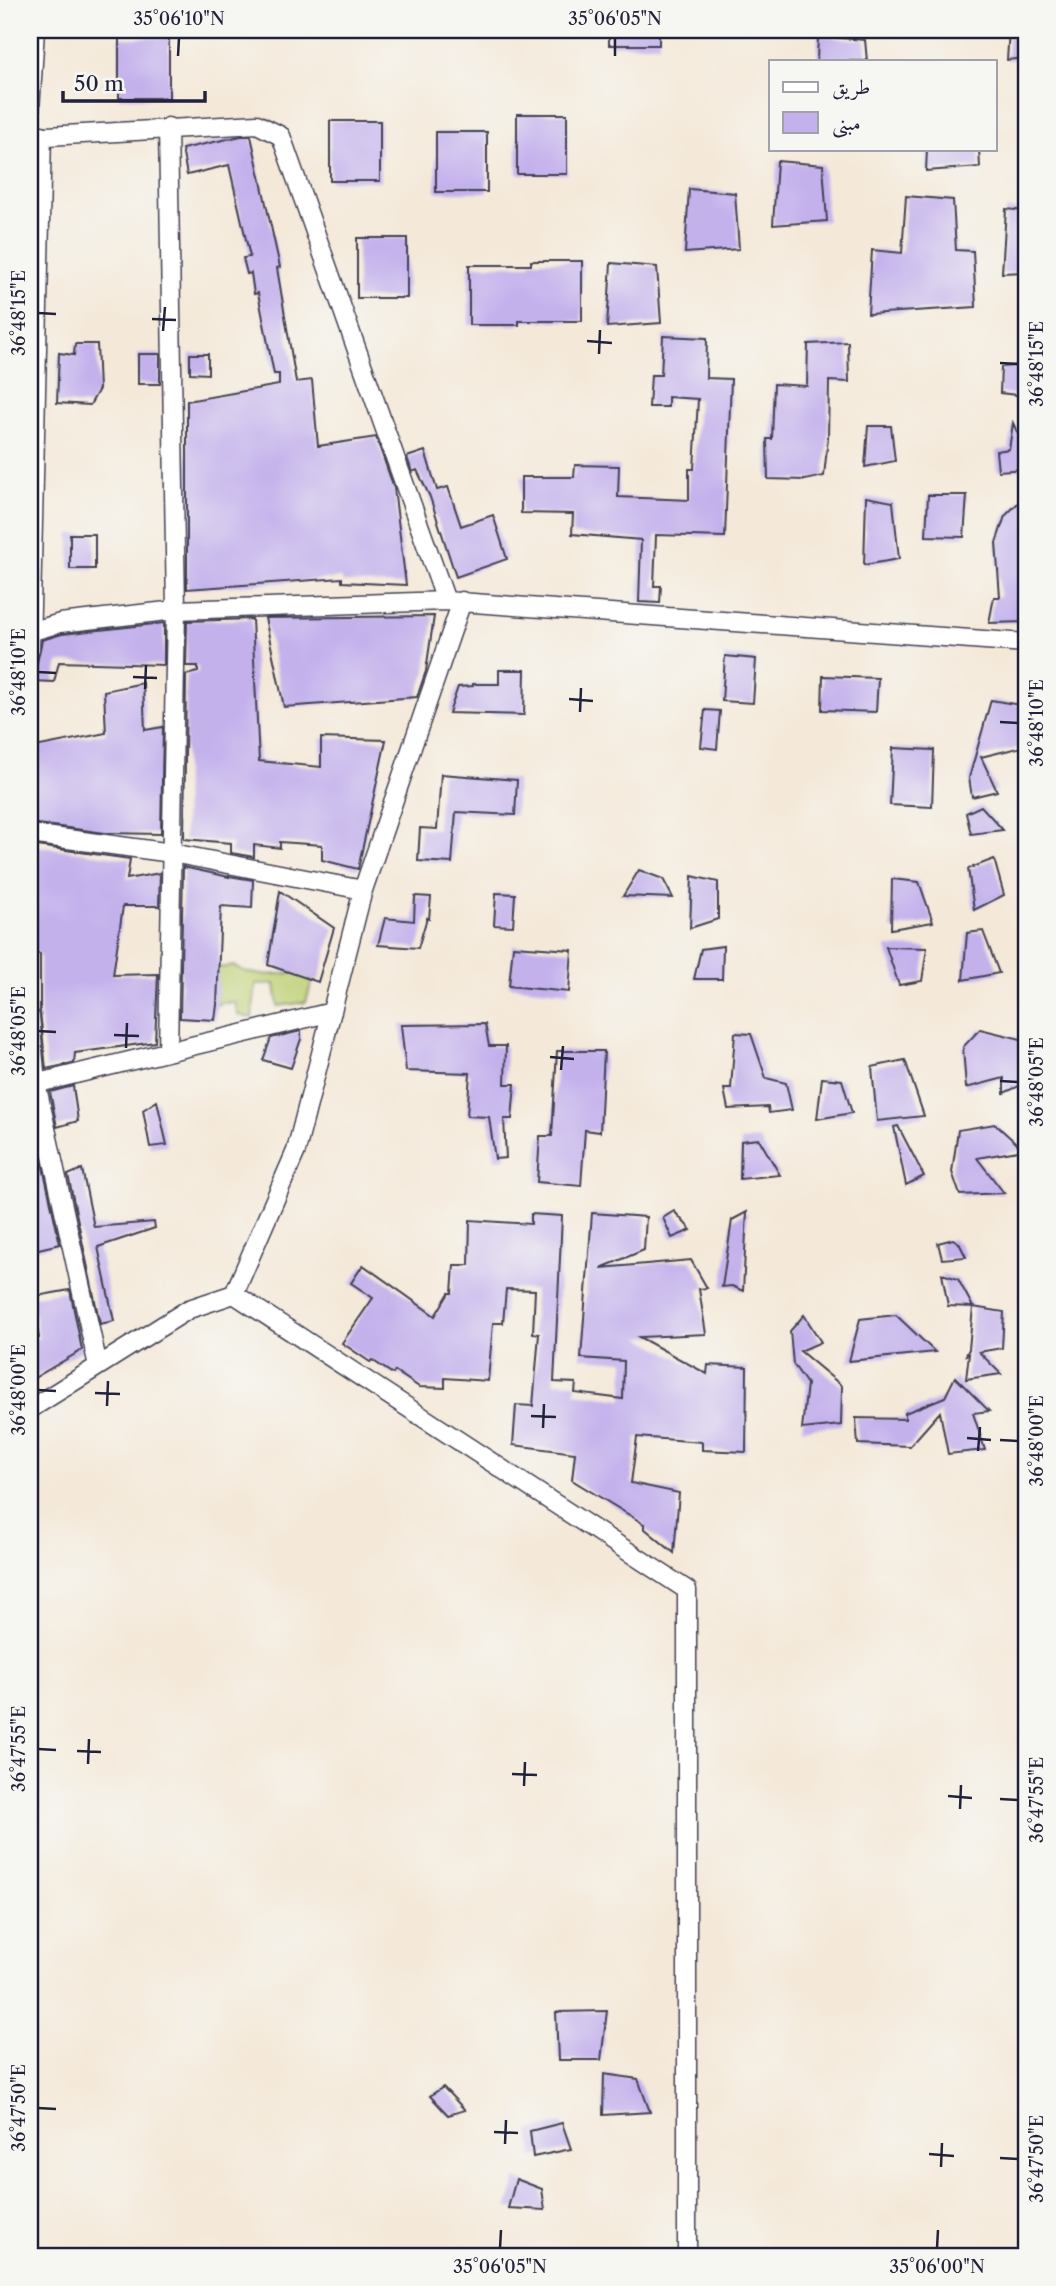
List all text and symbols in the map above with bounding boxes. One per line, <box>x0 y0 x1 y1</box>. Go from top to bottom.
text: 35°06'10"N <box>133 8 225 30</box>
text: 35°06'05"N <box>568 8 662 30</box>
scale bar <box>63 60 205 104</box>
legend <box>769 60 996 150</box>
text: 50 m <box>74 71 124 96</box>
text: طريق <box>832 74 870 100</box>
text: مبنى <box>832 110 861 138</box>
text: 36°48'15"E <box>8 270 30 356</box>
text: 36°48'15"E <box>1026 321 1048 407</box>
text: 36°48'10"E <box>8 628 30 716</box>
text: 36°48'10"E <box>1026 679 1048 767</box>
text: 36°48'05"E <box>8 986 30 1076</box>
text: 36°48'05"E <box>1026 1037 1048 1127</box>
text: 36°48'00"E <box>8 1344 30 1436</box>
text: 36°48'00"E <box>1026 1395 1048 1487</box>
text: 36°47'55"E <box>8 1706 30 1792</box>
text: 36°47'55"E <box>1026 1757 1048 1843</box>
text: 36°47'50"E <box>8 2064 30 2152</box>
text: 36°47'50"E <box>1026 2115 1048 2203</box>
text: 35°06'05"N <box>453 2256 547 2278</box>
text: 35°06'00"N <box>889 2256 985 2278</box>

